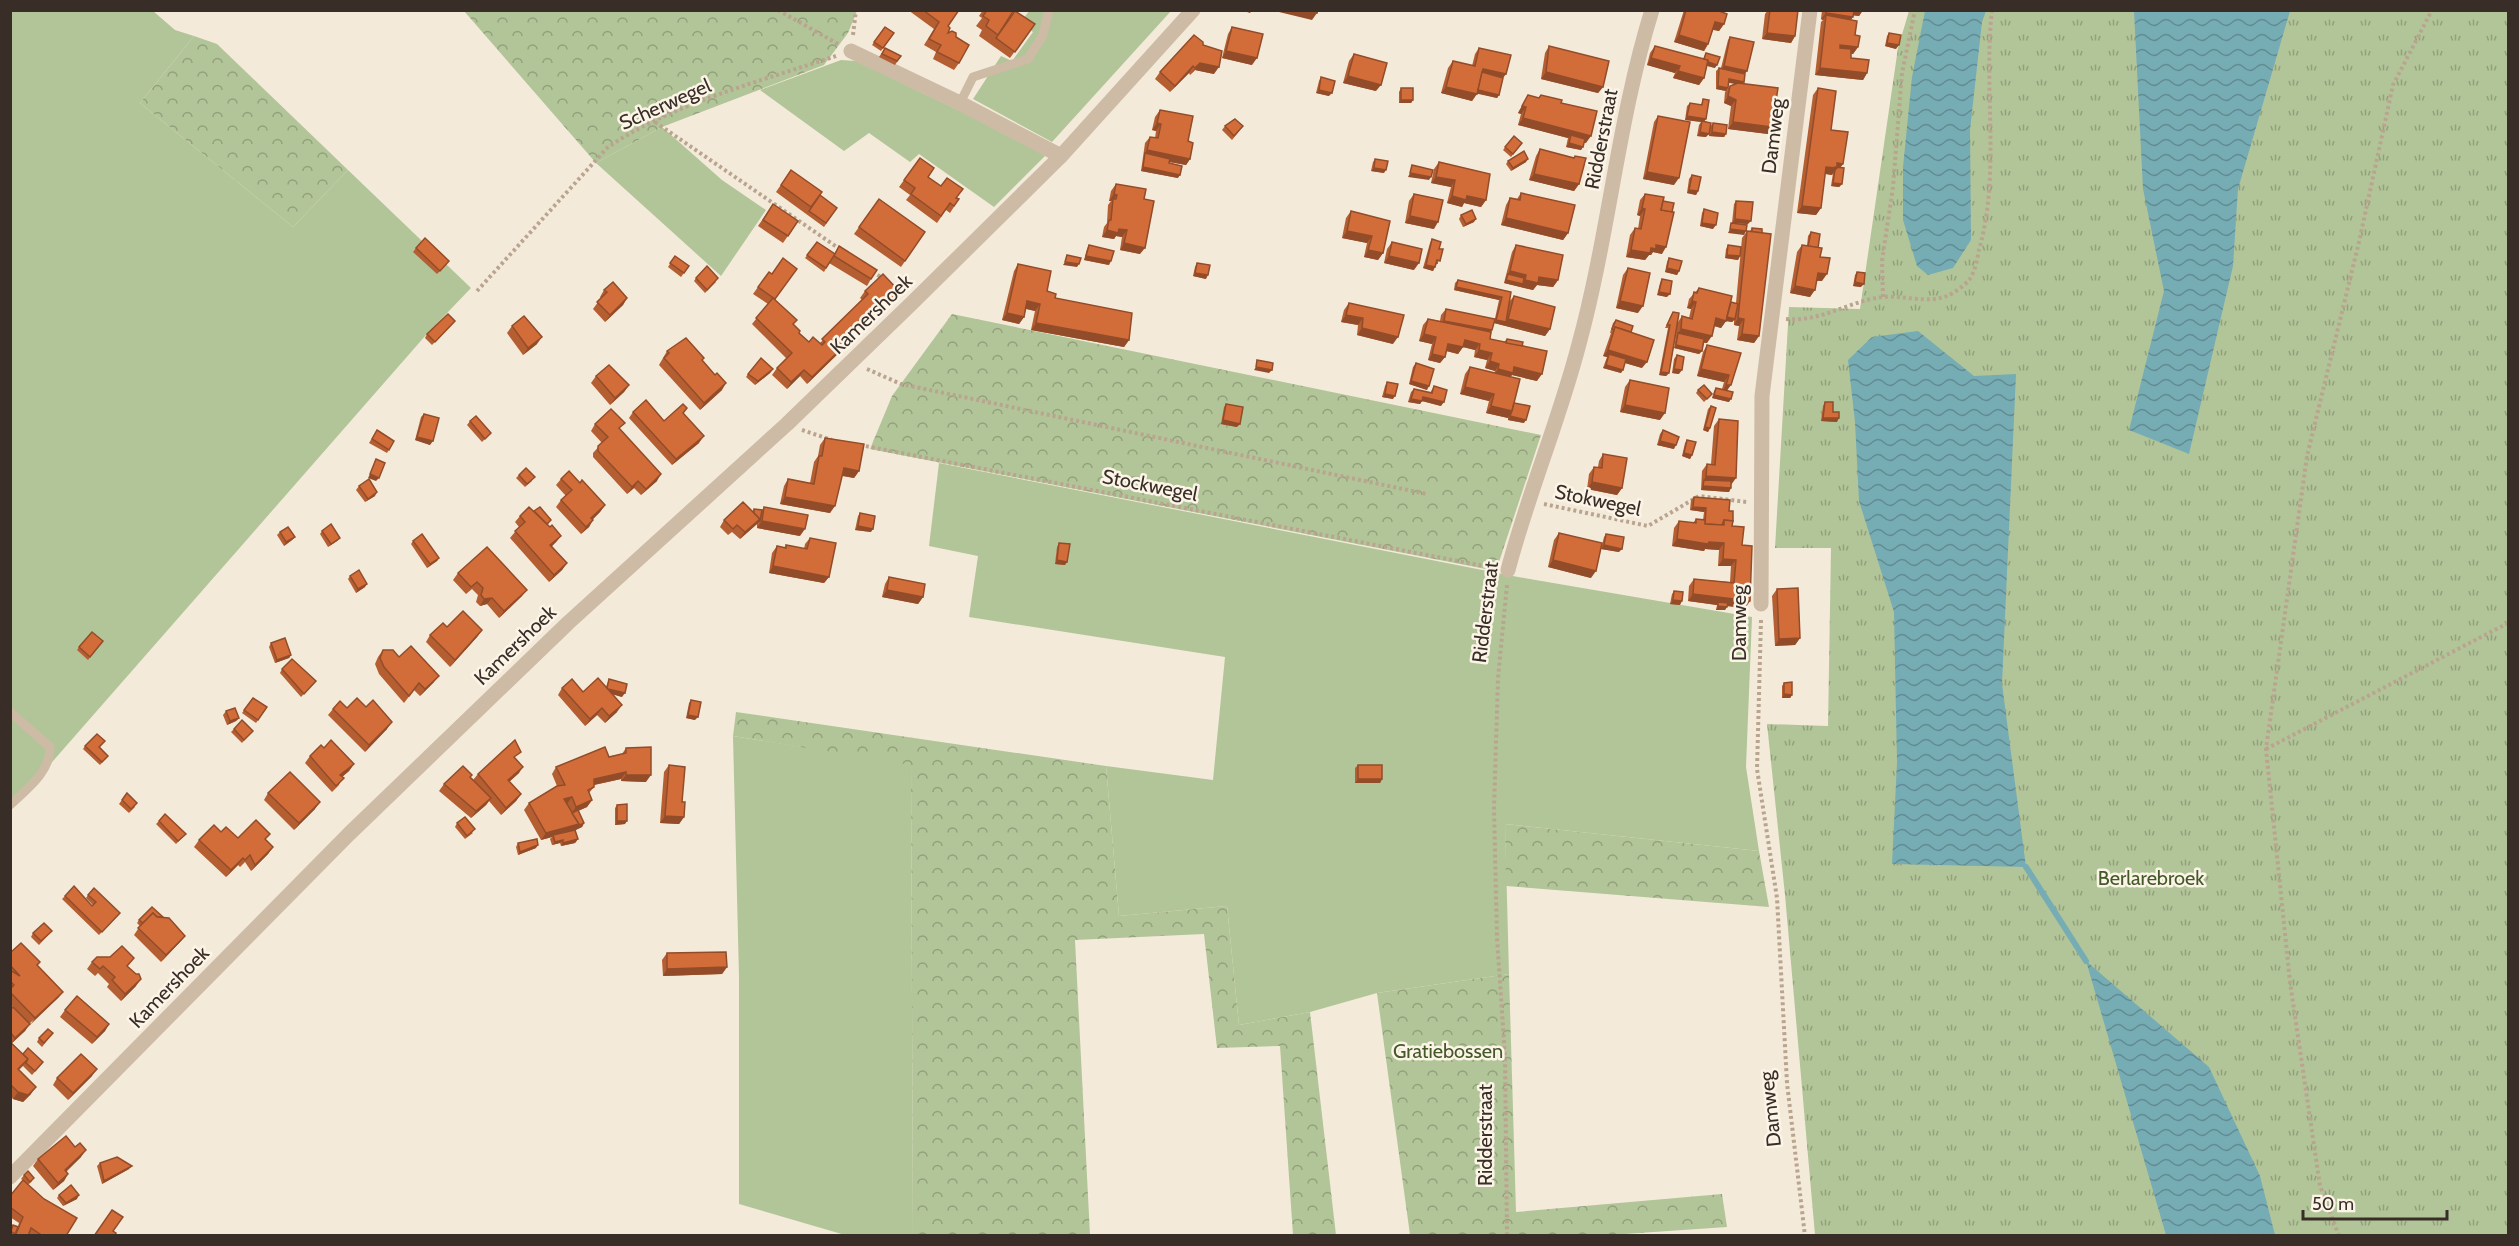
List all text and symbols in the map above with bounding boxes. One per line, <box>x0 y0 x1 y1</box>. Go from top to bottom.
street label: Scherwegel <box>615 73 715 135</box>
street label: Ridderstraat <box>1580 86 1623 191</box>
street label: Damweg <box>1756 96 1790 175</box>
street label: Kamershoek <box>825 269 917 359</box>
street label: Stockwegel <box>1100 464 1200 506</box>
street label: Stokwegel <box>1553 479 1644 521</box>
street label: Ridderstraat <box>1467 560 1503 664</box>
street label: Damweg <box>1727 584 1751 661</box>
street label: Kamershoek <box>469 600 561 690</box>
park label: Berlarebroek <box>2098 866 2204 890</box>
street label: Kamershoek <box>124 941 214 1033</box>
park label: Gratiebossen <box>1393 1039 1503 1063</box>
street label: Damweg <box>1754 1069 1786 1148</box>
street label: Ridderstraat <box>1473 1084 1497 1186</box>
scale bar <box>2303 1183 2447 1221</box>
text: 50 m <box>2312 1193 2354 1215</box>

